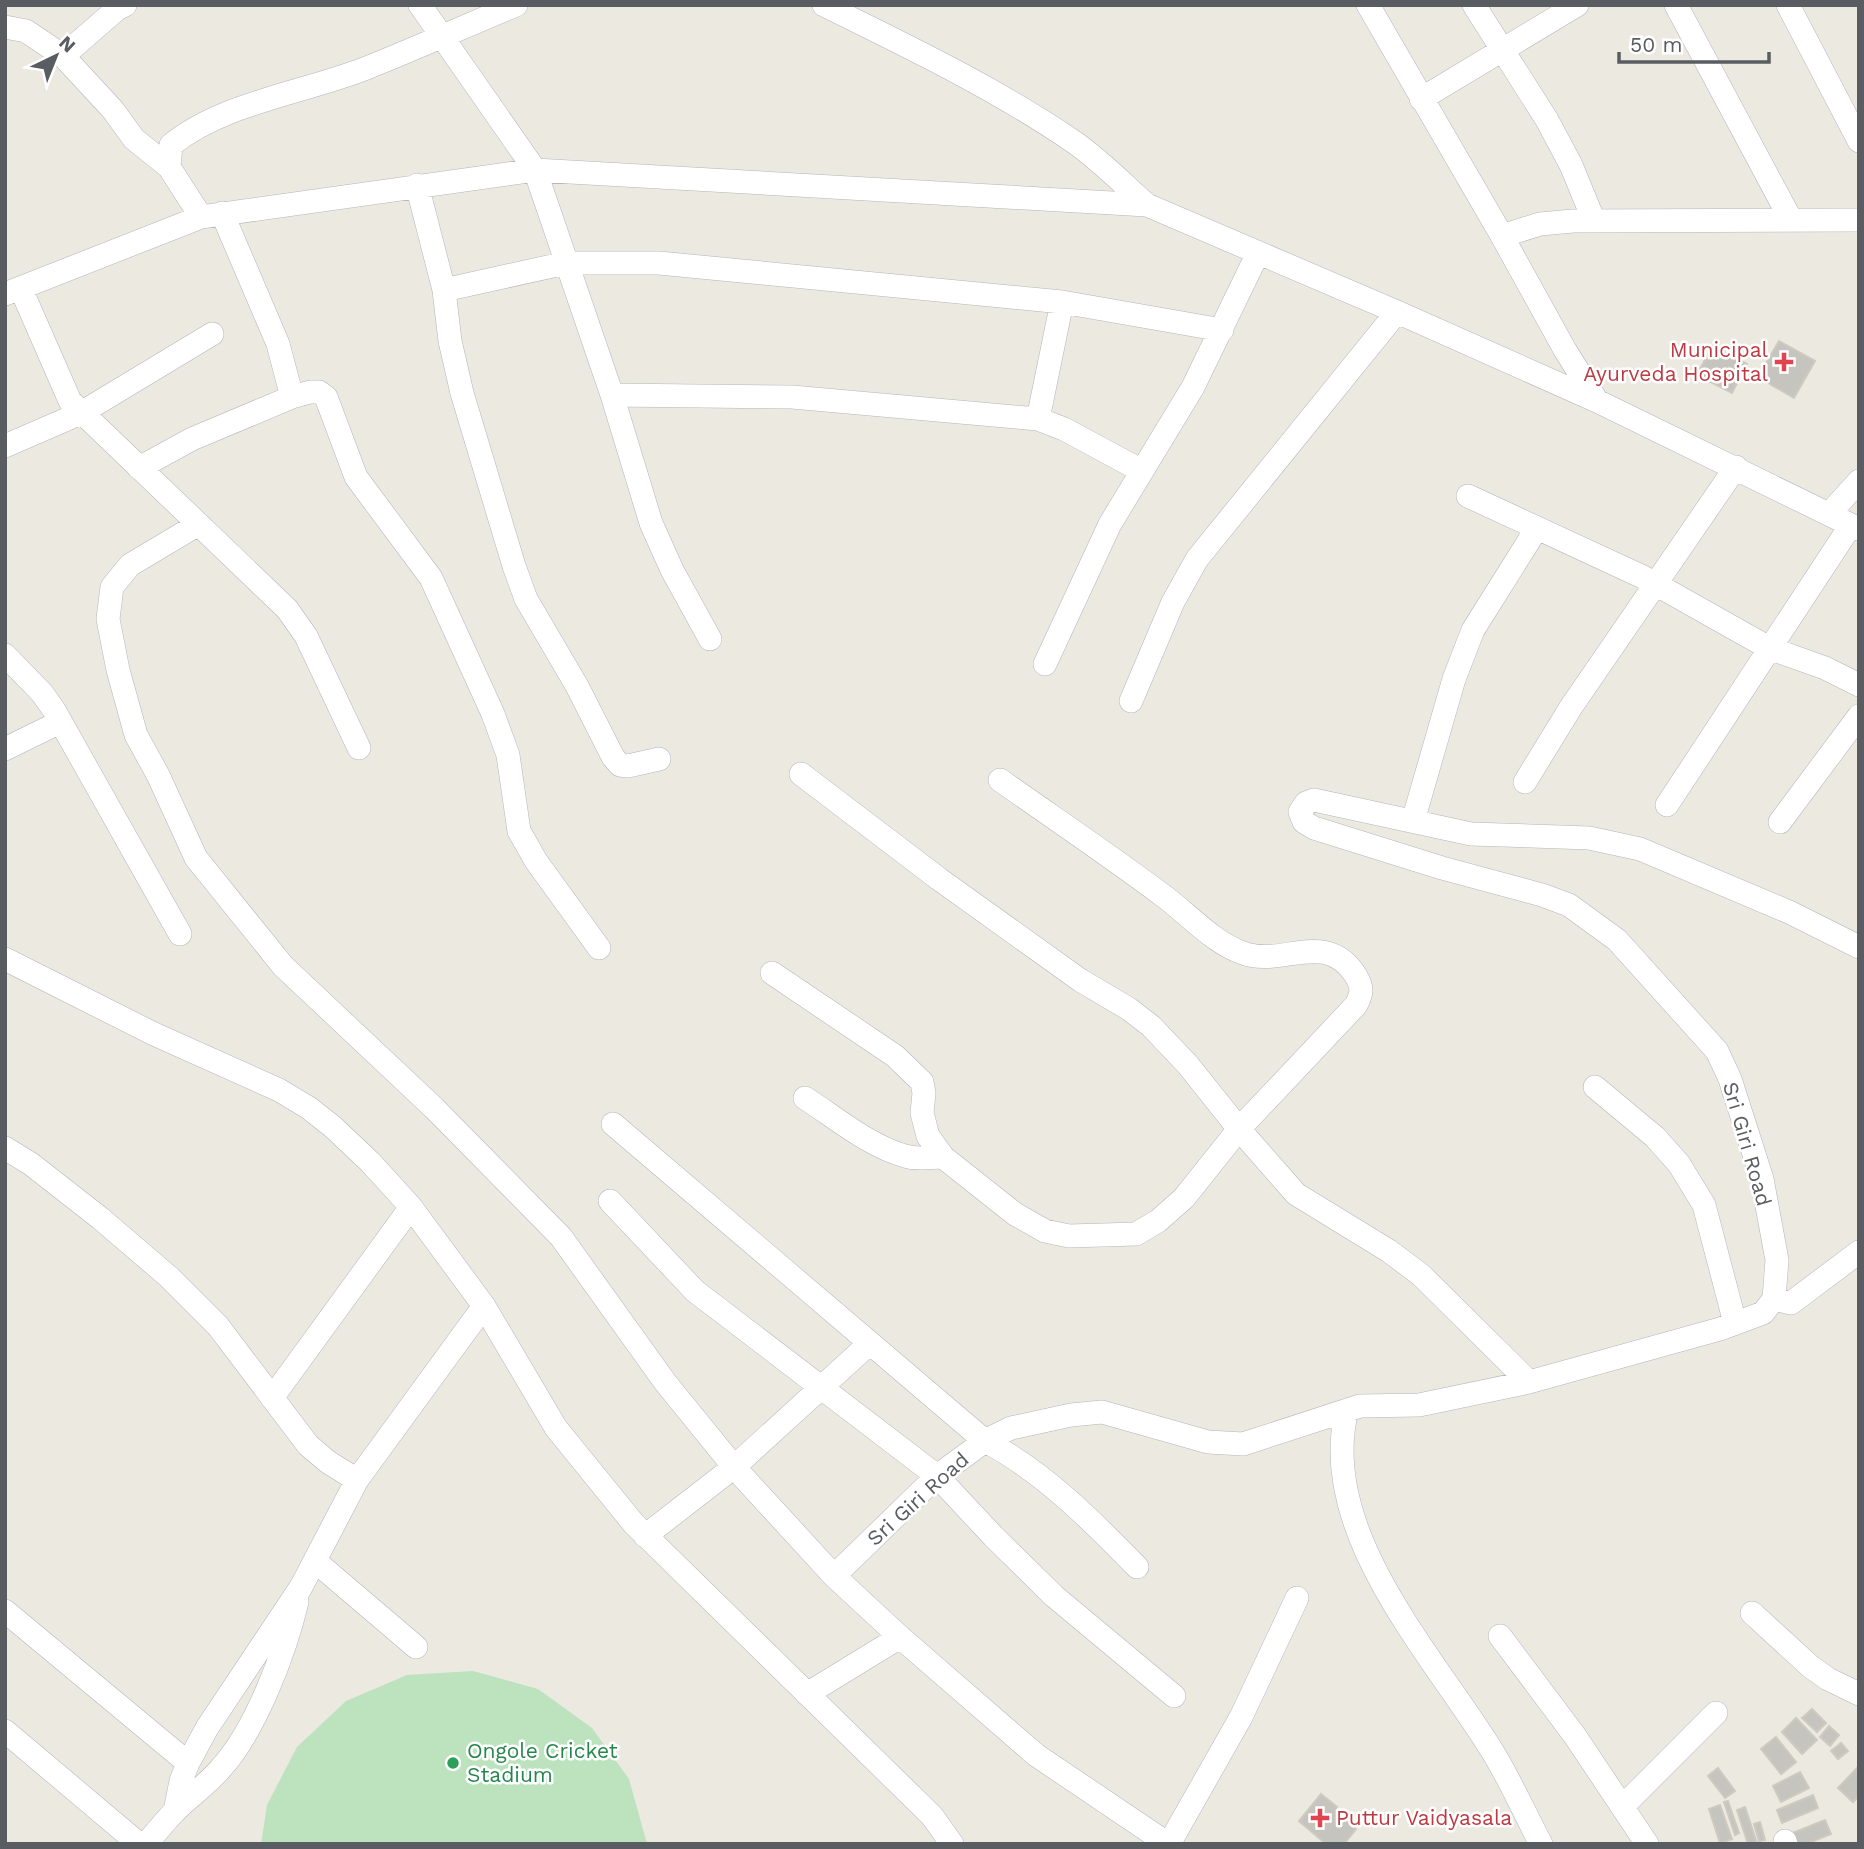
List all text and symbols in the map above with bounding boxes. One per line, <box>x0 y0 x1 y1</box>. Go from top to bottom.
north arrow <box>21 21 91 91</box>
scale bar <box>1619 21 1770 65</box>
text: N <box>54 31 80 57</box>
text: 50 m <box>1630 32 1682 57</box>
place label: Municipal Ayurveda Hospital <box>1583 337 1769 386</box>
marker: Municipal Ayurveda Hospital <box>1774 352 1794 372</box>
street label: Sri Giri Road <box>1718 1079 1777 1209</box>
street label: Sri Giri Road <box>862 1446 974 1551</box>
place label: Ongole Cricket Stadium <box>467 1738 618 1787</box>
marker: Ongole Cricket Stadium <box>445 1755 461 1771</box>
place label: Puttur Vaidyasala <box>1336 1805 1512 1830</box>
marker: Puttur Vaidyasala <box>1310 1808 1330 1828</box>

